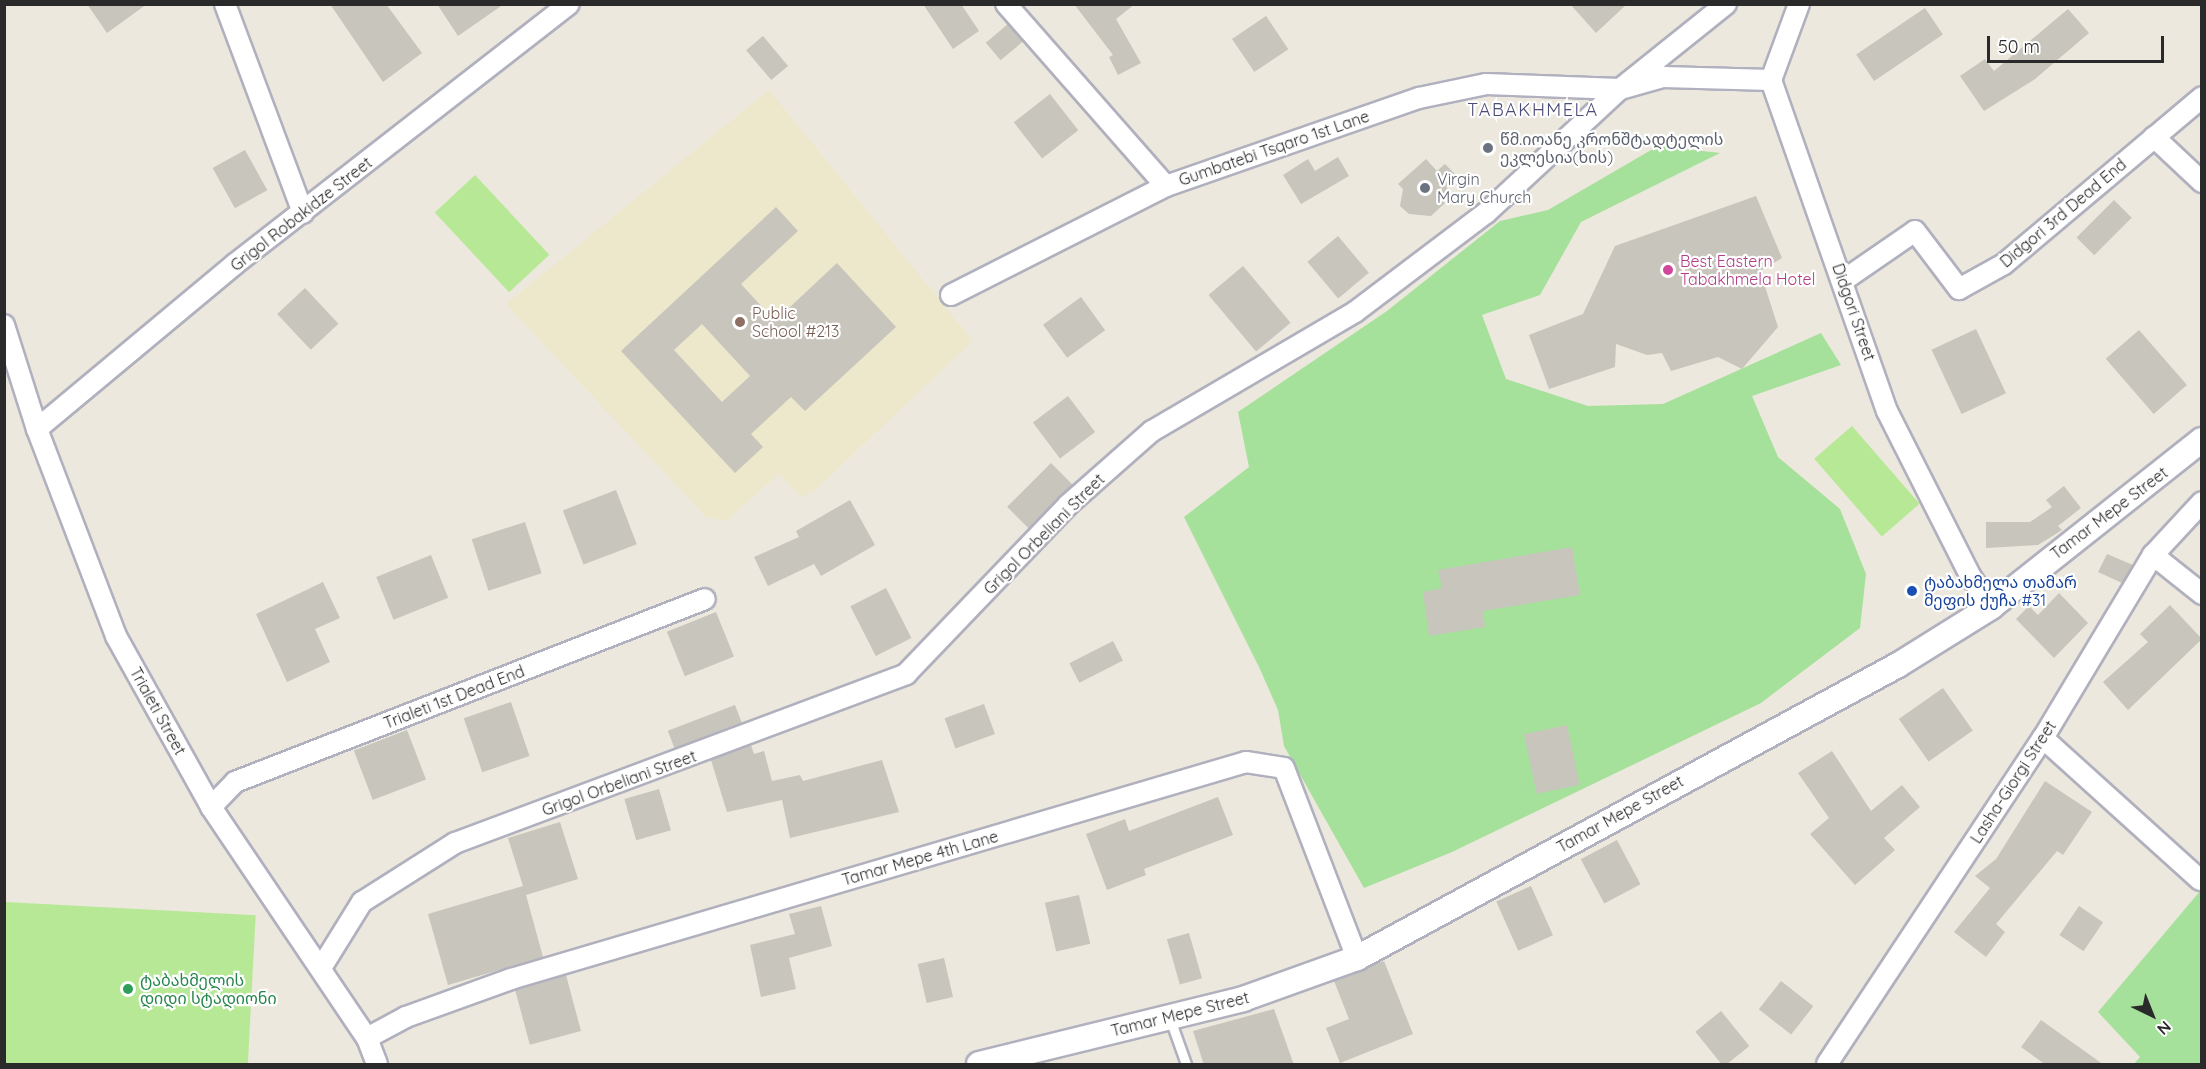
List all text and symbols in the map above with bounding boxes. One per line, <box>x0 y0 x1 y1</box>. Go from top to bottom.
scale bar <box>1990 24 2167 62</box>
text: 50 m <box>1998 35 2040 58</box>
district label: TABAKHMELA <box>1467 99 1599 121</box>
street label: Gumbatebi Tsqaro 1st Lane <box>1176 106 1372 190</box>
place label: წმ.იოანე კრონშტადტელის ეკლესია(ხის) <box>1500 129 1723 167</box>
marker: წმ.იოანე კრონშტადტელის ეკლესია(ხის) <box>1481 141 1495 155</box>
street label: Grigol Robakidze Street <box>226 153 376 275</box>
street label: Didgori 3rd Dead End <box>1996 155 2130 271</box>
place label: Virgin Mary Church <box>1437 169 1531 207</box>
marker: Virgin Mary Church <box>1418 181 1432 195</box>
place label: Best Eastern Tabakhmela Hotel <box>1680 251 1815 289</box>
street label: Didgori Street <box>1828 261 1880 363</box>
marker: Best Eastern Tabakhmela Hotel <box>1661 263 1675 277</box>
place label: Public School #213 <box>752 303 839 341</box>
marker: Public School #213 <box>733 315 747 329</box>
street label: Tamar Mepe Street <box>2047 463 2171 563</box>
street label: Grigol Orbeliani Street <box>980 470 1108 598</box>
place label: ტაბახმელა თამარ მეფის ქუჩა #31 <box>1924 572 2077 610</box>
marker: ტაბახმელა თამარ მეფის ქუჩა #31 <box>1905 584 1919 598</box>
street label: Trialeti 1st Dead End <box>381 661 527 733</box>
street label: Trialeti Street <box>126 664 190 758</box>
street label: Lasha-Giorgi Street <box>1966 717 2060 847</box>
street label: Grigol Orbeliani Street <box>539 746 699 820</box>
street label: Tamar Mepe Street <box>1553 771 1687 857</box>
street label: Tamar Mepe 4th Lane <box>840 826 1000 890</box>
place label: ტაბახმელის დიდი სტადიონი <box>140 970 277 1008</box>
marker: ტაბახმელის დიდი სტადიონი <box>121 982 135 996</box>
north arrow <box>2122 985 2182 1045</box>
street label: Tamar Mepe Street <box>1109 988 1251 1040</box>
text: N <box>2153 1017 2175 1039</box>

